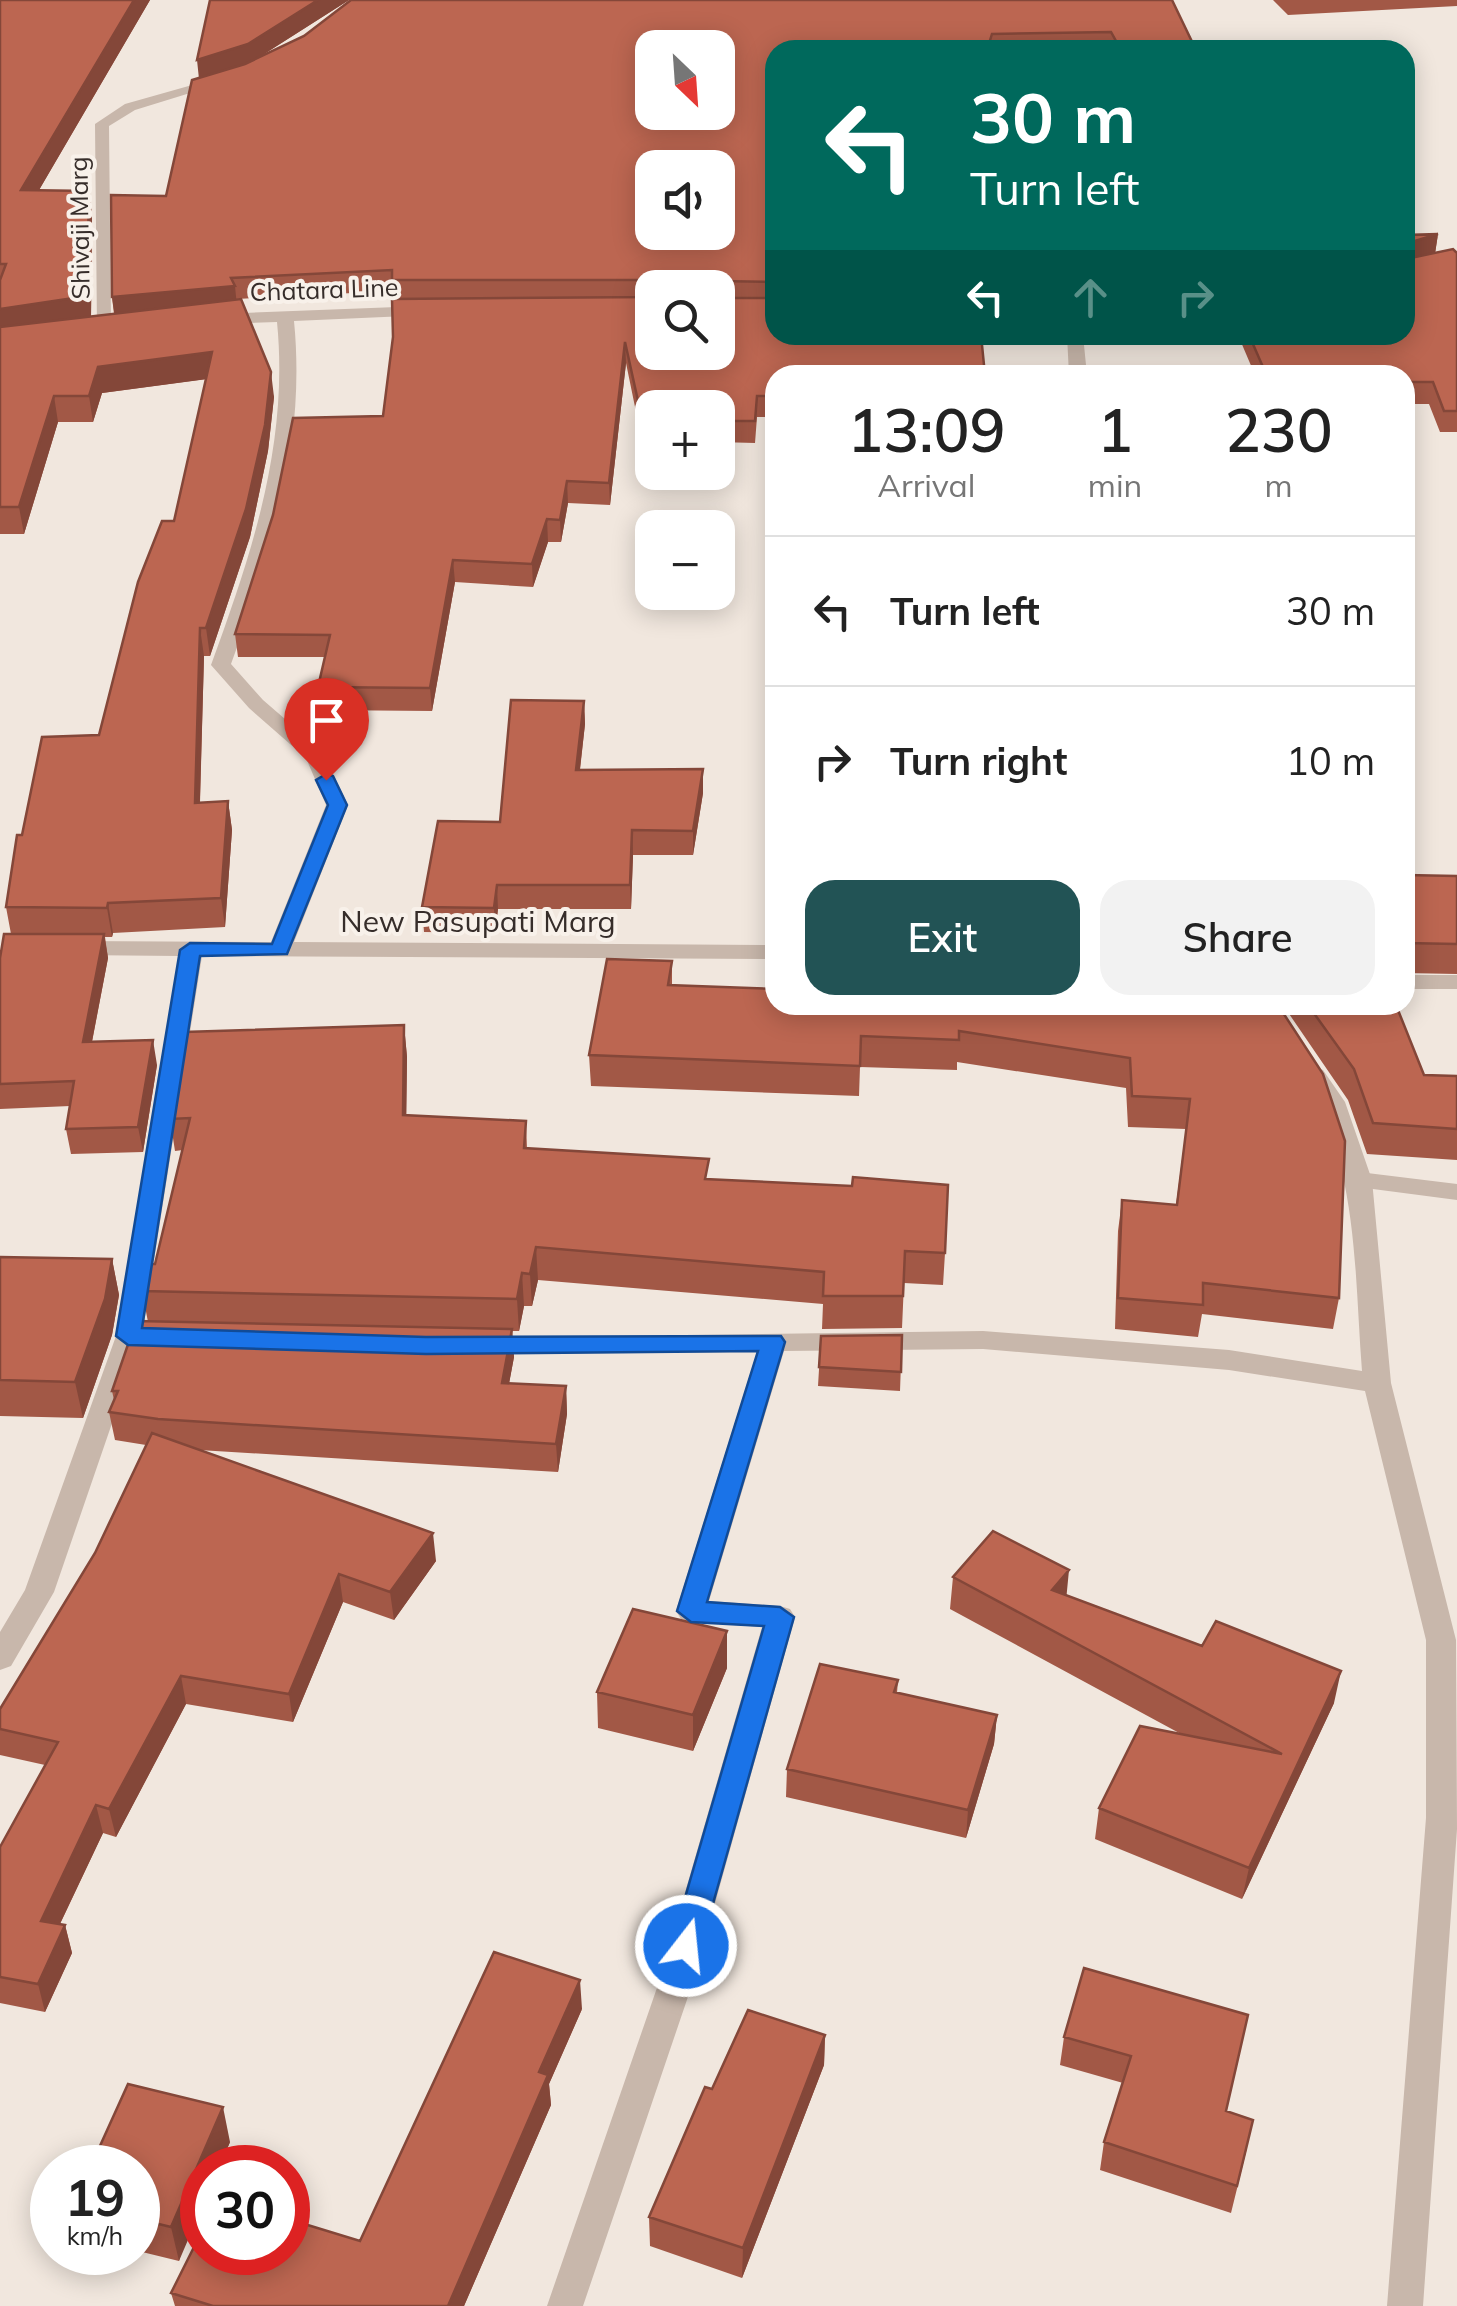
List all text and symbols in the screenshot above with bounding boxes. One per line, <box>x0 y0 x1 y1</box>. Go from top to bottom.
north arrow <box>635 30 735 130</box>
map controls <box>635 30 735 610</box>
text: 30 m <box>970 73 1136 161</box>
icon: left <box>805 80 935 210</box>
button: sound <box>635 150 735 250</box>
street label: Shivaji Marg <box>62 156 96 300</box>
text: Turn left <box>970 160 1139 216</box>
button: search <box>635 270 735 370</box>
icon: left <box>958 270 1013 325</box>
icon: ahead <box>1063 270 1118 325</box>
icon: right <box>1168 270 1223 325</box>
street label: Chatara Line <box>249 271 399 307</box>
button: + <box>635 390 735 490</box>
text: 13:09 <box>847 392 1006 467</box>
text: 1 <box>1097 392 1133 467</box>
text: 230 <box>1225 392 1333 467</box>
text: Arrival <box>878 465 975 505</box>
text: min <box>1088 465 1142 505</box>
text: m <box>1265 465 1293 505</box>
button: − <box>635 510 735 610</box>
icon: left <box>805 584 860 639</box>
text: Turn left <box>890 587 1040 635</box>
text: 30 m <box>1286 587 1375 635</box>
pin <box>284 678 369 781</box>
icon: arrive <box>299 693 354 748</box>
icon: right <box>805 734 860 789</box>
text: Turn right <box>890 737 1067 785</box>
text: 10 m <box>1286 737 1375 785</box>
button: Exit <box>805 880 1080 995</box>
button: Share <box>1100 880 1375 995</box>
street label: New Pasupati Marg <box>340 902 616 940</box>
position arrow <box>634 1894 738 1998</box>
speed limit sign: 30 <box>180 2145 310 2275</box>
text: 19 <box>65 2166 125 2229</box>
text: km/h <box>67 2220 123 2251</box>

